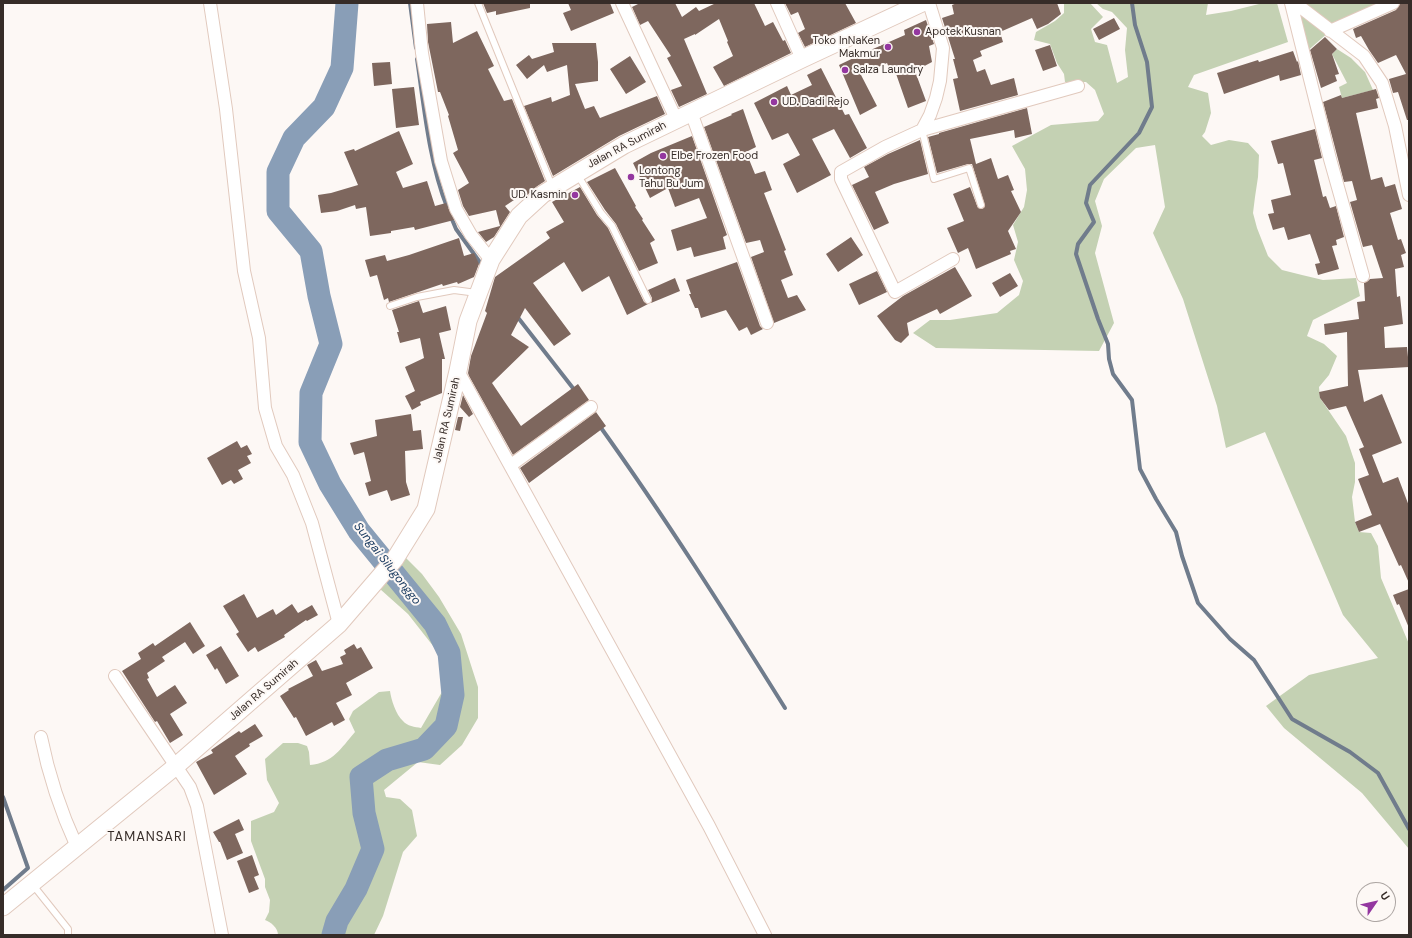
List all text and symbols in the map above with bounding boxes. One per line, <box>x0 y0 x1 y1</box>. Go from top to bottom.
place label: Apotek Kusnan <box>925 25 1001 39</box>
marker: Apotek Kusnan <box>912 27 922 37</box>
place label: Toko InNaKen Makmur <box>813 34 880 60</box>
marker: Toko InNaKen Makmur <box>883 42 893 52</box>
place label: Salza Laundry <box>853 63 923 77</box>
marker: Salza Laundry <box>840 65 850 75</box>
place label: UD. Dadi Rejo <box>782 95 849 109</box>
marker: UD. Dadi Rejo <box>769 97 779 107</box>
street label: Jalan RA Sumirah <box>585 119 669 171</box>
place label: Elbe Frozen Food <box>671 149 758 163</box>
marker: Elbe Frozen Food <box>658 151 668 161</box>
place label: Lontong Tahu Bu Jum <box>639 164 703 190</box>
marker: Lontong Tahu Bu Jum <box>626 172 636 182</box>
place label: UD. Kasmin <box>511 188 567 202</box>
marker: UD. Kasmin <box>570 190 580 200</box>
street label: Jalan RA Sumirah <box>431 376 463 464</box>
water label: Sungai Silugonggo <box>350 520 424 608</box>
street label: Jalan RA Sumirah <box>227 656 301 724</box>
district label: TAMANSARI <box>107 830 187 846</box>
north arrow <box>1356 882 1396 922</box>
text: U <box>1377 889 1393 903</box>

